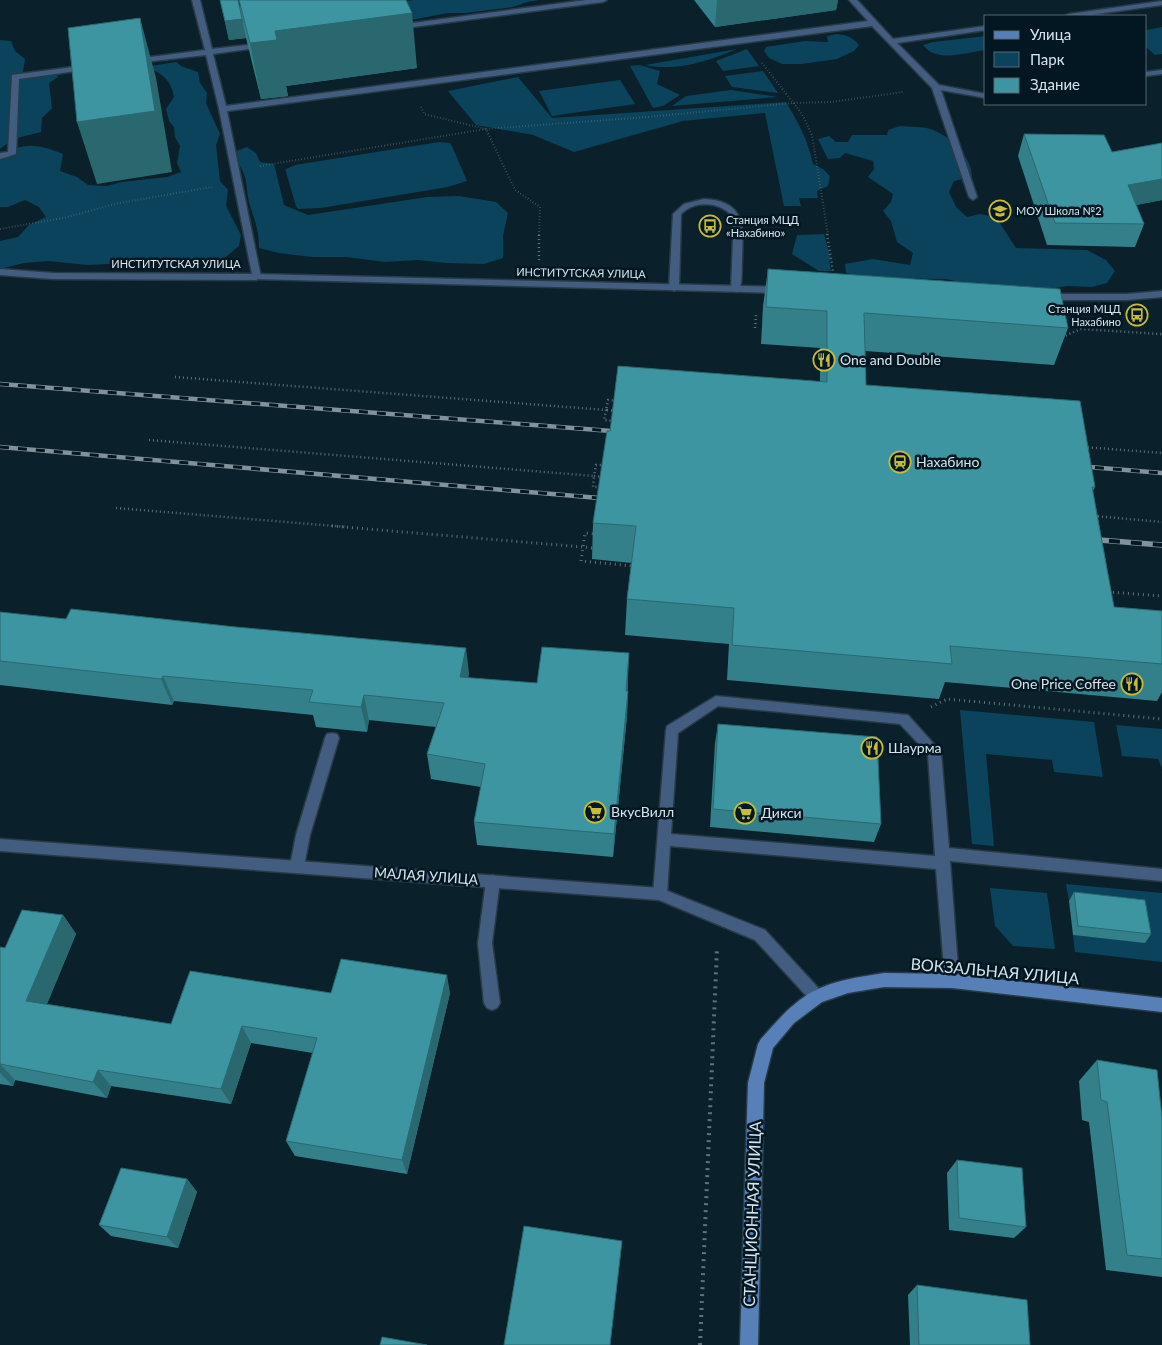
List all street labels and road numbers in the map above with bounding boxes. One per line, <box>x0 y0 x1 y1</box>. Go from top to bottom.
street label: ИНСТИТУТСКАЯ УЛИЦА <box>111 257 241 270</box>
street label: ИНСТИТУТСКАЯ УЛИЦА <box>516 265 646 280</box>
street label: МАЛАЯ УЛИЦА <box>373 863 479 888</box>
street label: ВОКЗАЛЬНАЯ УЛИЦА <box>910 954 1080 987</box>
street label: СТАНЦИОННАЯ УЛИЦА <box>739 1121 764 1307</box>

